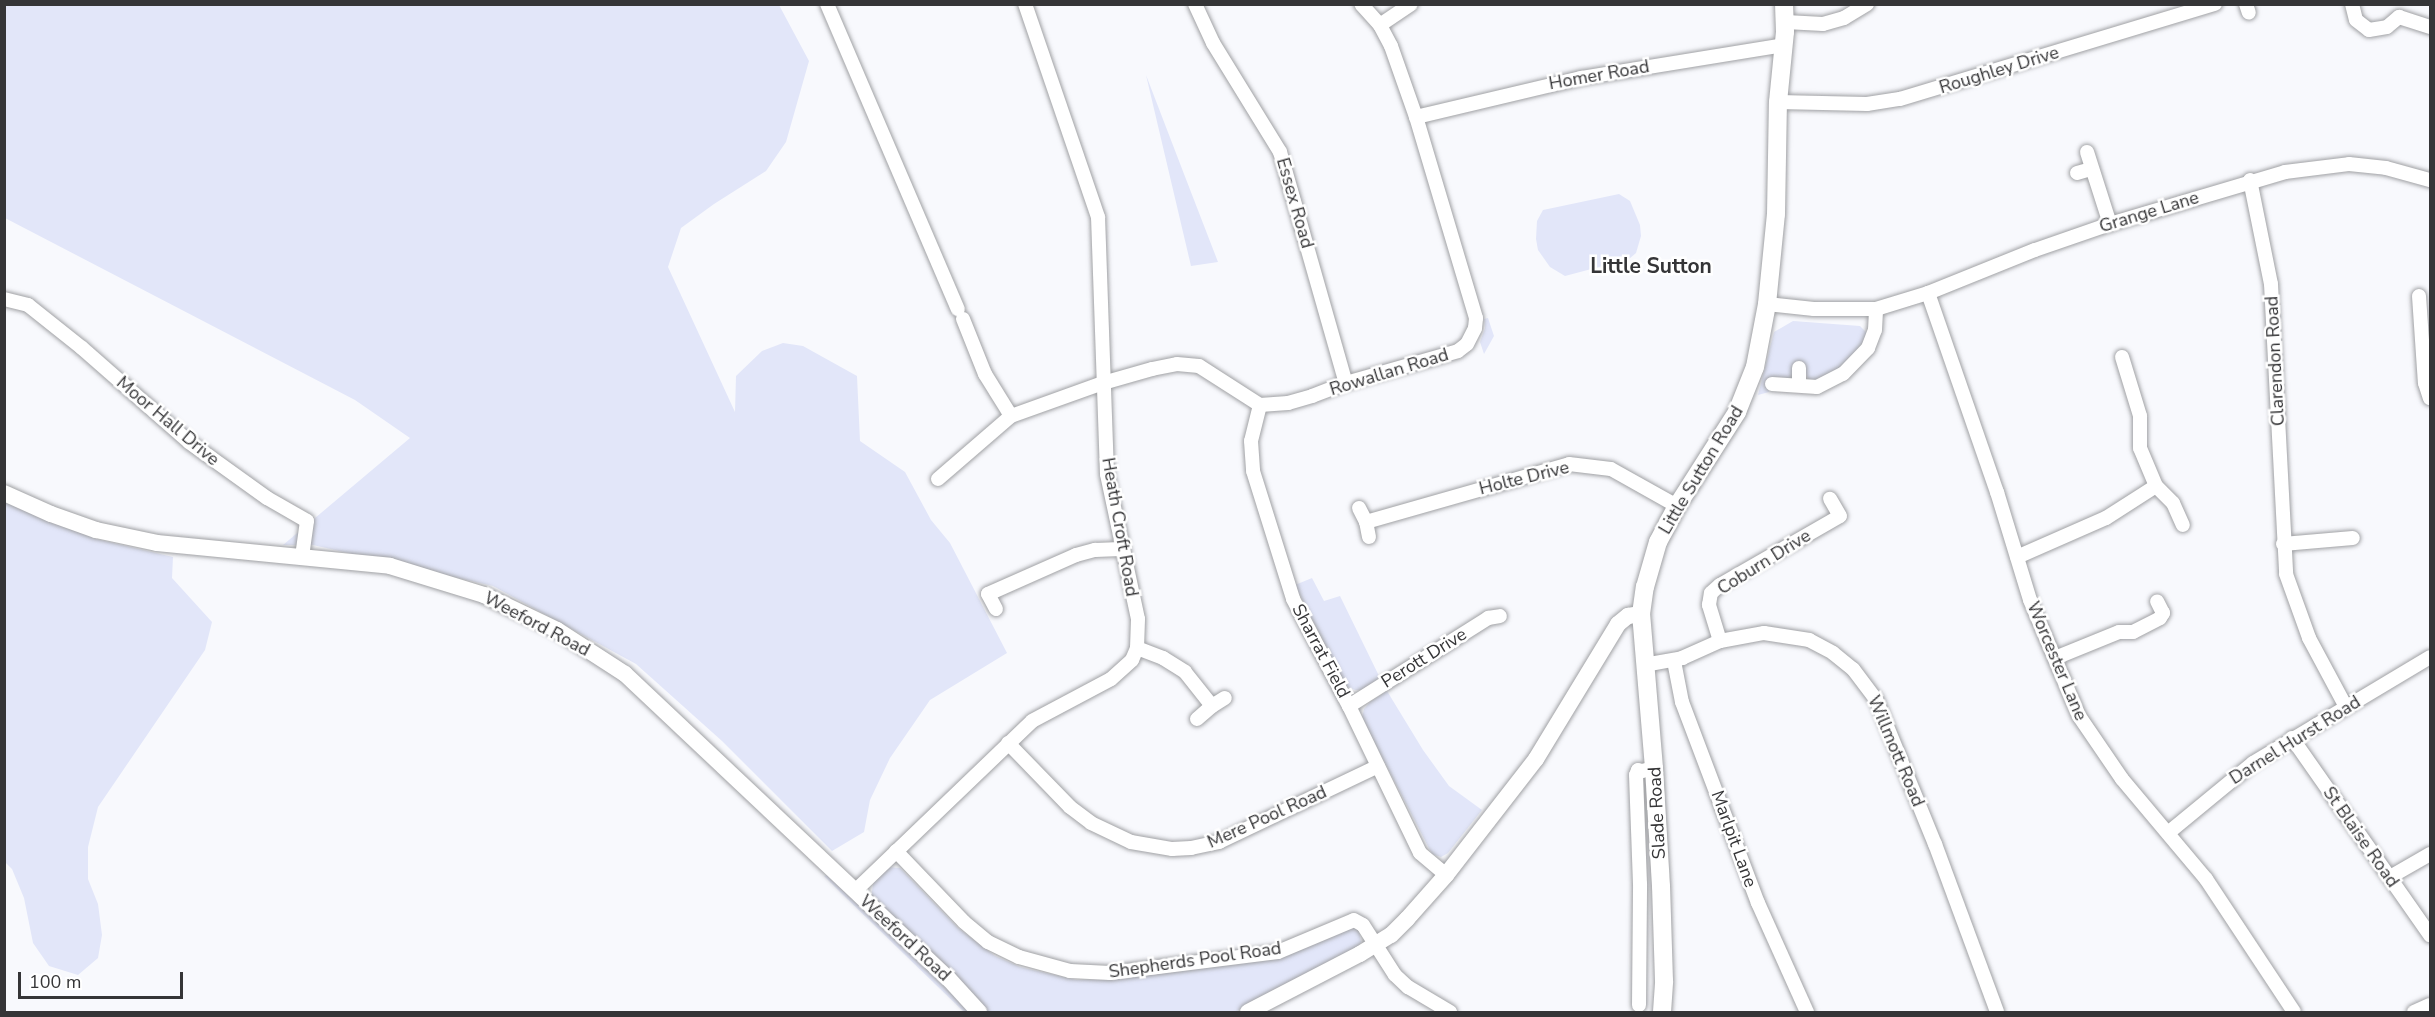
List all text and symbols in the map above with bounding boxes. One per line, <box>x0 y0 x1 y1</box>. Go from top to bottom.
street label: Roughley Drive <box>1937 42 2061 98</box>
street label: Homer Road <box>1547 56 1651 94</box>
street label: Essex Road <box>1272 155 1318 251</box>
street label: Grange Lane <box>2097 187 2201 237</box>
district label: Little Sutton <box>1590 253 1712 279</box>
street label: Clarendon Road <box>2261 295 2289 427</box>
street label: Rowallan Road <box>1327 344 1451 400</box>
street label: Moor Hall Drive <box>112 372 224 470</box>
street label: Little Sutton Road <box>1654 402 1748 538</box>
street label: Heath Croft Road <box>1097 456 1143 598</box>
street label: Holte Drive <box>1477 456 1571 500</box>
street label: Coburn Drive <box>1713 525 1815 599</box>
street label: Weeford Road <box>480 587 594 661</box>
street label: Worcester Lane <box>2022 598 2092 724</box>
street label: Sharrat Field <box>1287 600 1355 702</box>
street label: Perott Drive <box>1377 623 1471 693</box>
street label: Darnel Hurst Road <box>2225 691 2365 789</box>
street label: Willmott Road <box>1863 692 1929 810</box>
street label: Slade Road <box>1644 766 1670 860</box>
street label: Mere Pool Road <box>1204 781 1330 853</box>
street label: St Blaise Road <box>2318 783 2404 891</box>
street label: Marlpit Lane <box>1707 788 1761 890</box>
street label: Weeford Road <box>855 890 955 986</box>
street label: Shepherds Pool Road <box>1107 937 1283 983</box>
scale bar <box>21 960 186 998</box>
text: 100 m <box>29 970 81 994</box>

